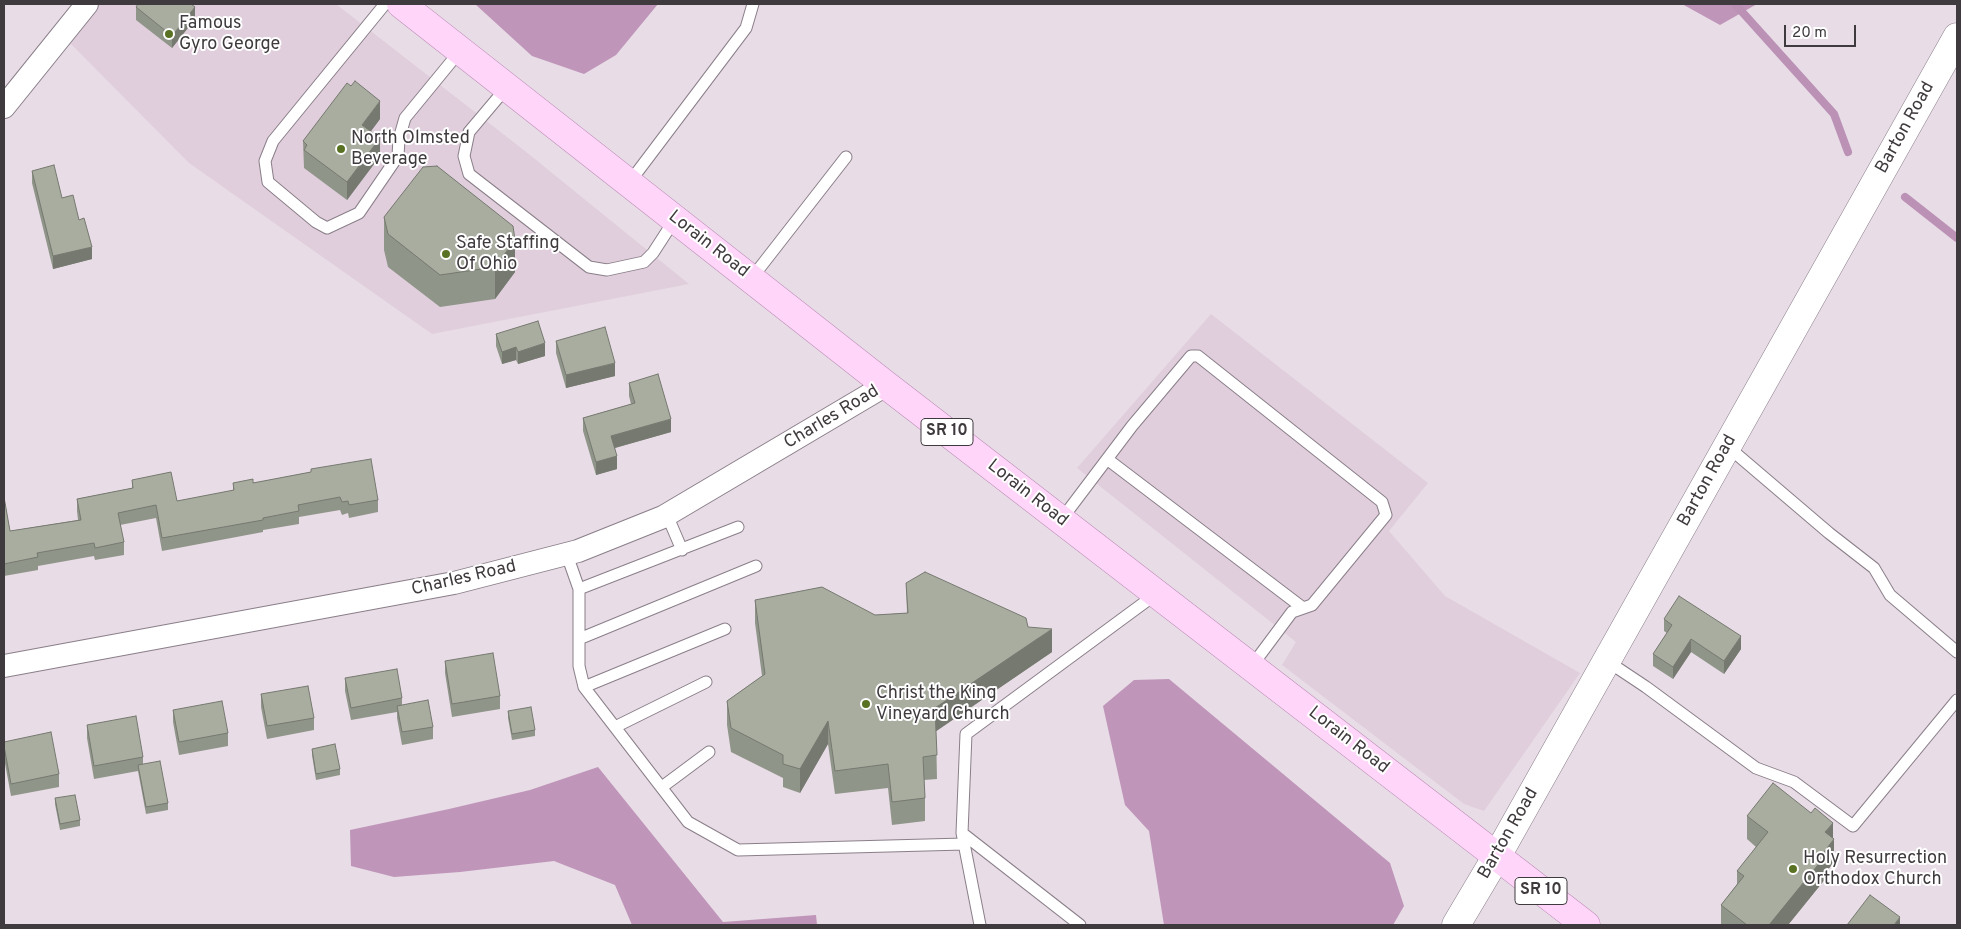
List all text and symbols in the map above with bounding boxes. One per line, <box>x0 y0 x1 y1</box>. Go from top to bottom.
place label: Famous Gyro George <box>179 13 280 56</box>
scale bar <box>1786 15 1858 47</box>
text: 20 m <box>1792 24 1827 43</box>
marker: Famous Gyro George <box>163 28 175 40</box>
street label: Barton Road <box>1872 78 1940 178</box>
place label: North Olmsted Beverage <box>351 128 470 170</box>
marker: North Olmsted Beverage <box>335 143 347 155</box>
street label: Lorain Road <box>663 207 753 283</box>
place label: Safe Staffing Of Ohio <box>456 233 560 276</box>
marker: Safe Staffing Of Ohio <box>440 248 452 260</box>
street label: Charles Road <box>781 381 883 455</box>
road number: SR 10 <box>921 418 973 446</box>
street label: Barton Road <box>1674 431 1742 531</box>
street label: Lorain Road <box>982 456 1072 532</box>
street label: Charles Road <box>409 556 519 602</box>
place label: Christ the King Vineyard Church <box>876 683 1010 726</box>
marker: Christ the King Vineyard Church <box>860 698 872 710</box>
street label: Lorain Road <box>1303 703 1393 779</box>
street label: Barton Road <box>1474 785 1544 883</box>
place label: Holy Resurrection Orthodox Church <box>1803 848 1947 891</box>
marker: Holy Resurrection Orthodox Church <box>1787 863 1799 875</box>
road number: SR 10 <box>1515 878 1567 904</box>

